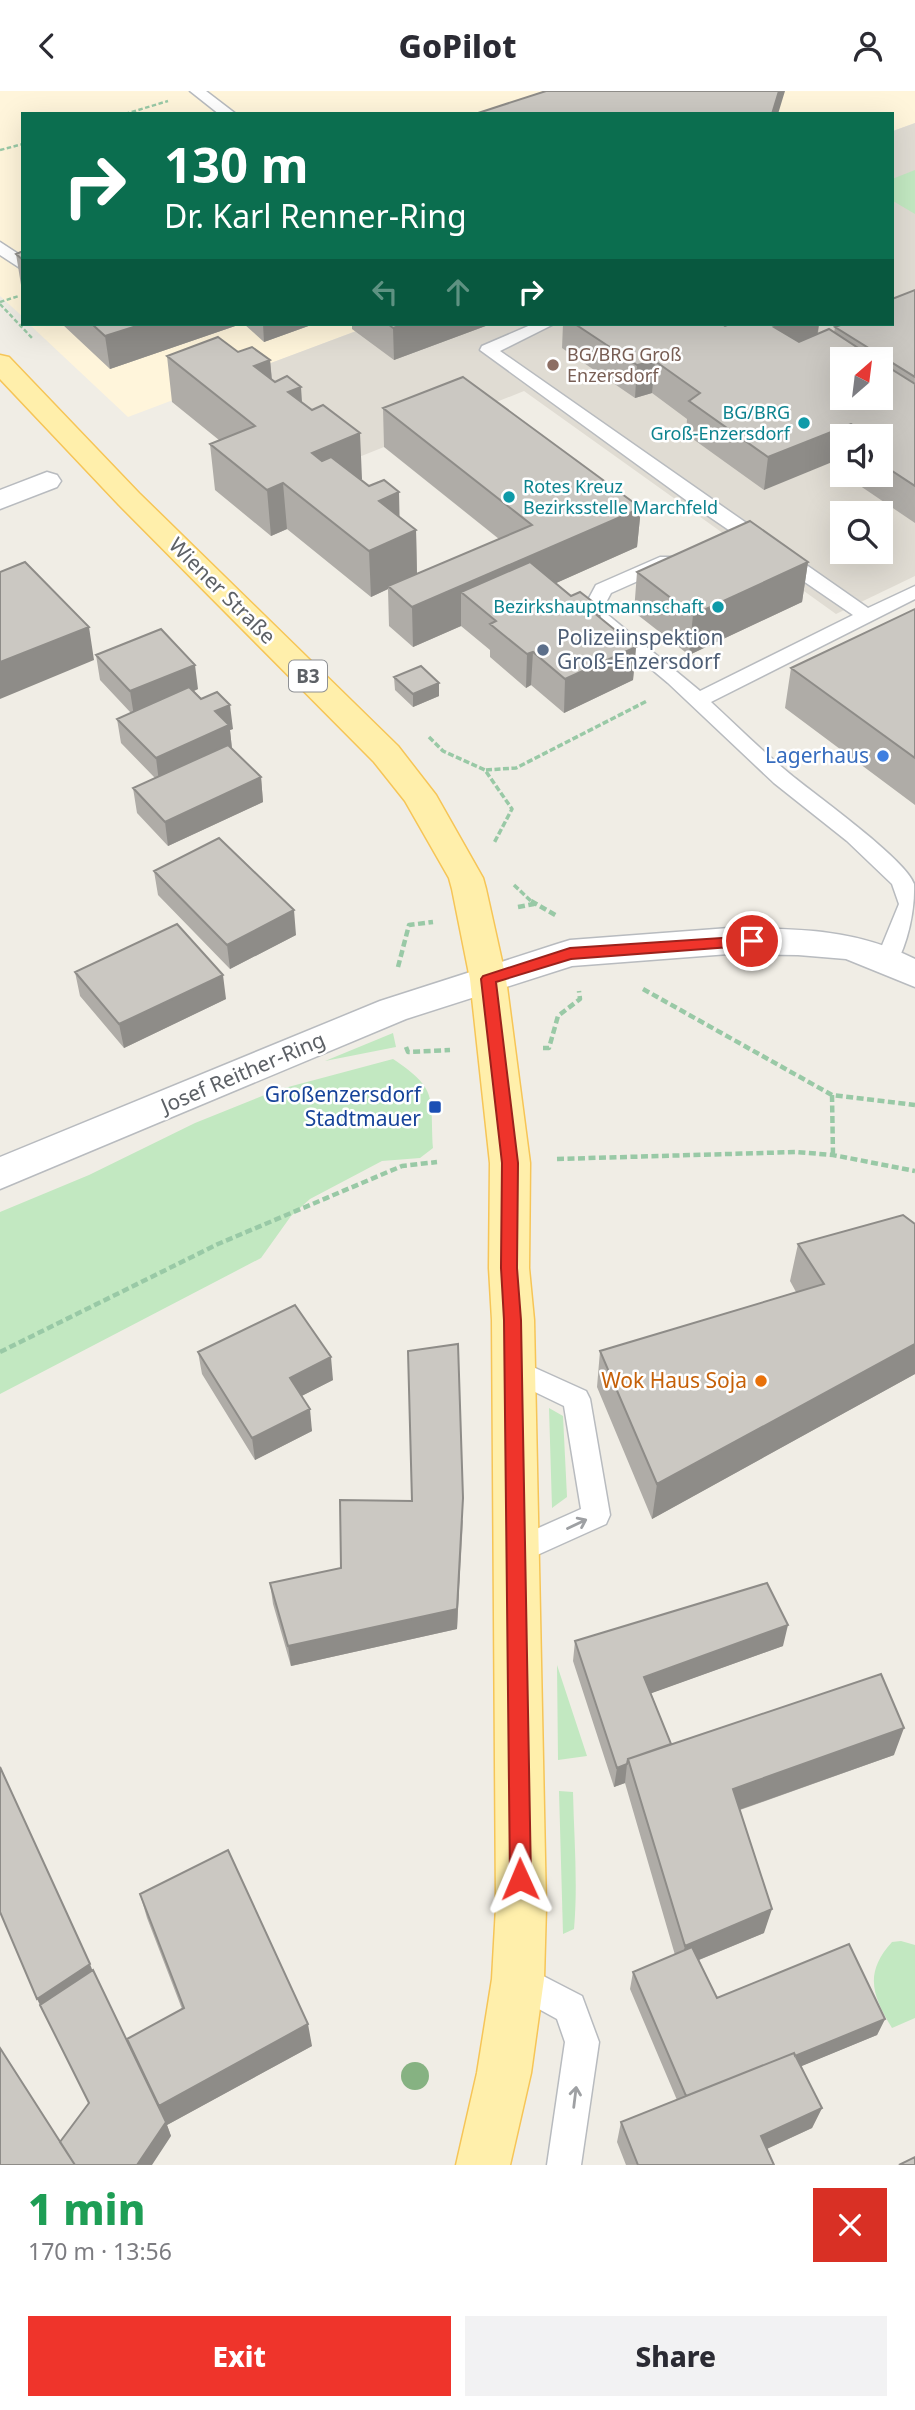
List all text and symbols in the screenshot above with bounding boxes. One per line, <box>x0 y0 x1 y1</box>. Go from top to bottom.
text: GoPilot <box>399 24 516 67</box>
icon: back <box>28 27 66 65</box>
icon: person <box>849 27 887 65</box>
text: 130 m <box>164 131 309 197</box>
icon: right <box>49 140 140 231</box>
text: Dr. Karl Renner-Ring <box>164 194 467 237</box>
icon: left <box>366 273 404 311</box>
icon: ahead <box>439 273 477 311</box>
icon: right <box>512 273 550 311</box>
place label: BG/BRG Groß Enzersdorf <box>567 342 682 387</box>
north arrow <box>830 347 892 409</box>
map controls <box>830 347 893 564</box>
marker: BG/BRG Groß Enzersdorf <box>545 357 561 373</box>
place label: BG/BRG Groß-Enzersdorf <box>650 400 791 445</box>
marker: BG/BRG Groß-Enzersdorf <box>796 415 812 431</box>
button: sound <box>830 424 893 487</box>
place label: Rotes Kreuz Bezirksstelle Marchfeld <box>523 474 718 519</box>
marker: Rotes Kreuz Bezirksstelle Marchfeld <box>501 489 517 505</box>
button: search <box>830 501 893 564</box>
street label: Wiener Straße <box>163 531 282 650</box>
place label: Bezirkshauptmannschaft <box>493 594 704 618</box>
marker: Bezirkshauptmannschaft <box>710 599 726 615</box>
place label: Polizeiinspektion Groß-Enzersdorf <box>557 623 724 675</box>
marker: Polizeiinspektion Groß-Enzersdorf <box>535 642 551 658</box>
road number: B3 <box>289 661 327 691</box>
place label: Lagerhaus <box>765 741 869 769</box>
marker: Lagerhaus <box>875 748 891 764</box>
pin <box>722 911 782 971</box>
icon: arrive <box>733 922 771 960</box>
street label: Josef Reither-Ring <box>154 1025 329 1120</box>
place label: Großenzersdorf Stadtmauer <box>265 1080 423 1132</box>
marker: Großenzersdorf Stadtmauer <box>427 1099 443 1115</box>
place label: Wok Haus Soja <box>601 1366 747 1394</box>
marker: Wok Haus Soja <box>753 1373 769 1389</box>
one-way arrow <box>566 1517 587 1530</box>
position arrow <box>483 1842 557 1916</box>
one-way arrow <box>568 2086 581 2109</box>
text: 1 min <box>28 2180 145 2237</box>
button: close <box>813 2188 887 2262</box>
text: 170 m · 13:56 <box>28 2235 172 2267</box>
button: Exit <box>28 2316 451 2396</box>
button: Share <box>465 2316 887 2396</box>

